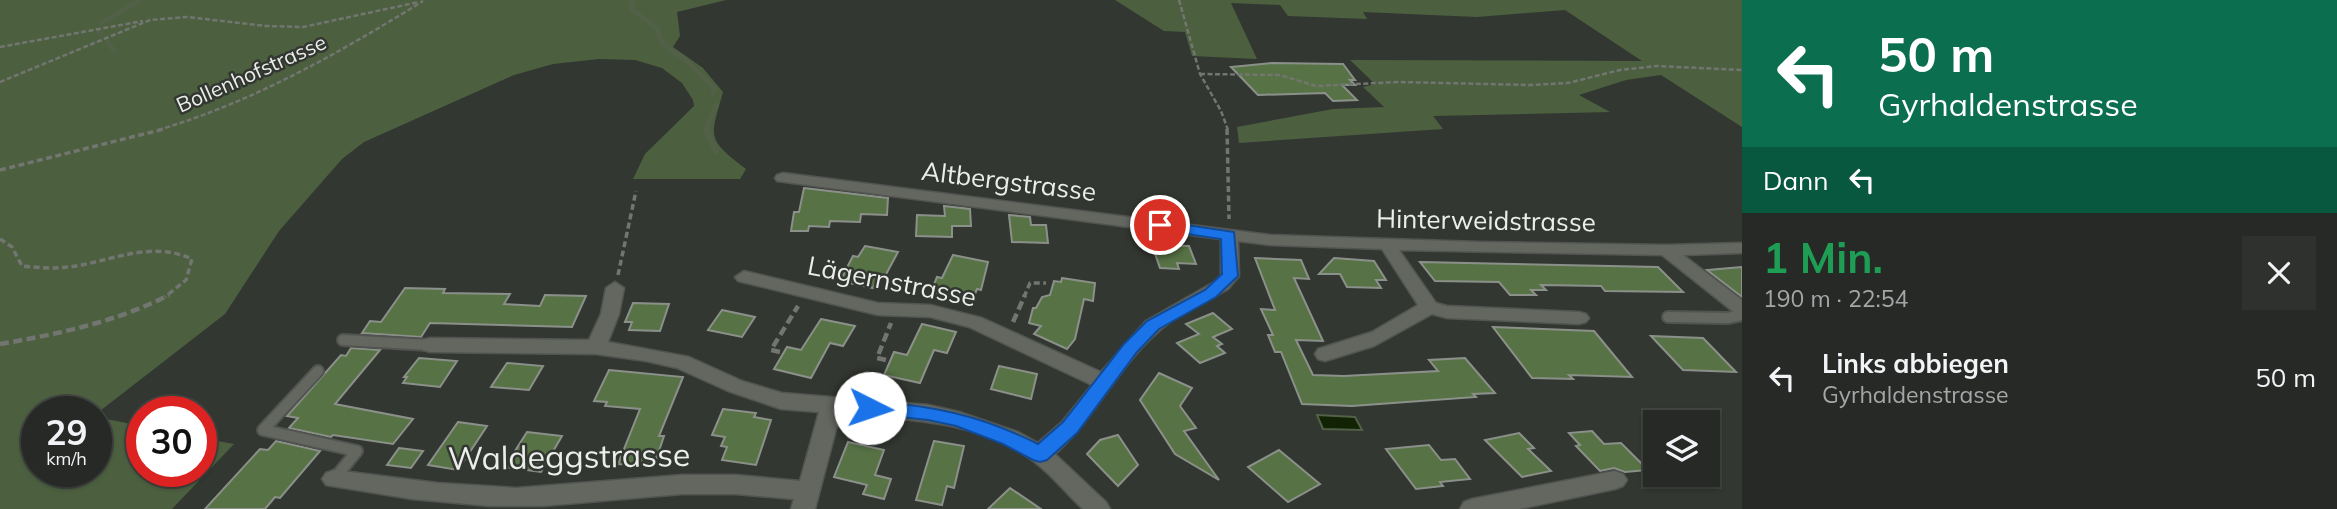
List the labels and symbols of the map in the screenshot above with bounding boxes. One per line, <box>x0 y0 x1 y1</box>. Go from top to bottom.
street label: Bollenhofstrasse <box>172 28 330 118</box>
street label: Altbergstrasse <box>920 154 1098 208</box>
pin <box>1130 195 1190 255</box>
street label: Hinterweidstrasse <box>1376 202 1596 238</box>
street label: Lägernstrasse <box>805 248 979 314</box>
position arrow <box>833 371 907 445</box>
speed limit sign: 30 <box>126 396 217 487</box>
street label: Waldeggstrasse <box>447 434 691 478</box>

